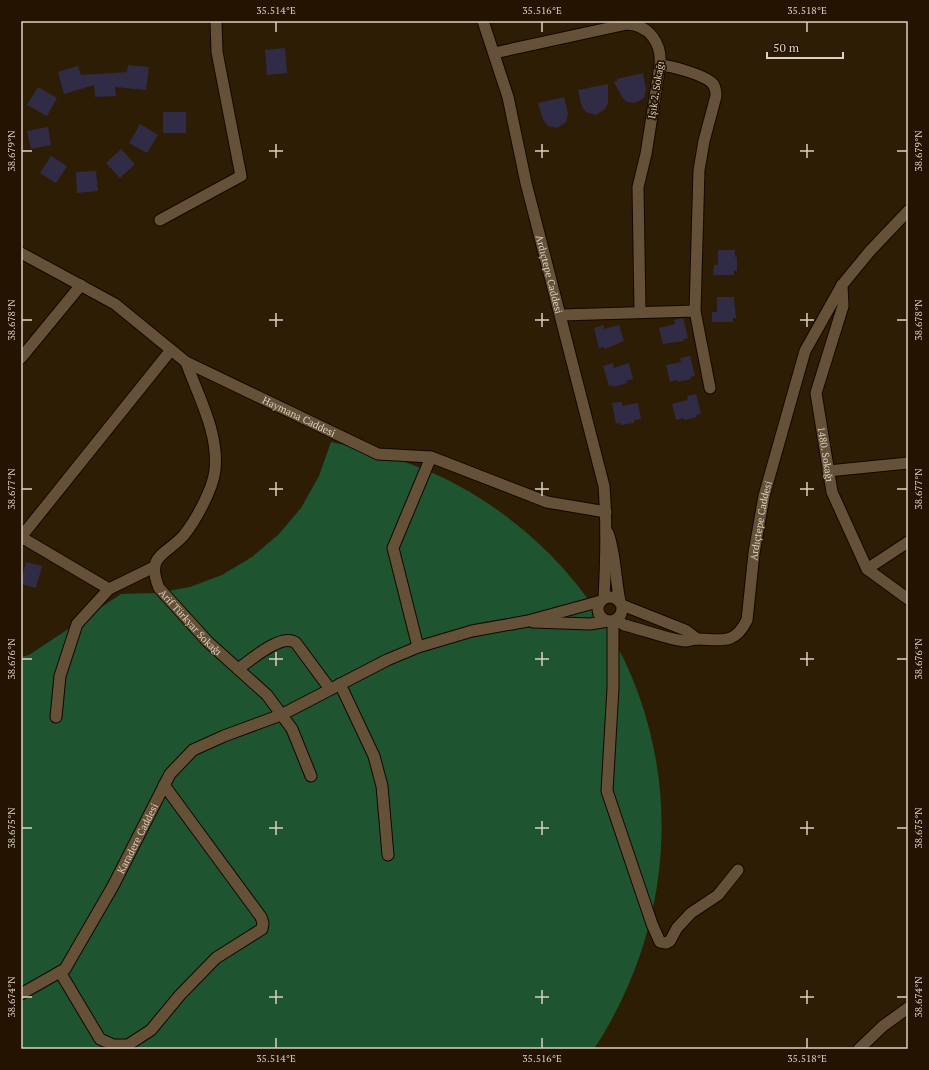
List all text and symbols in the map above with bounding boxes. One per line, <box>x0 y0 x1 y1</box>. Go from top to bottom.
text: 35.514°E <box>256 4 296 17</box>
text: 35.516°E <box>522 4 562 17</box>
text: 35.518°E <box>787 4 827 17</box>
scale bar <box>767 34 843 60</box>
text: 50 m <box>773 40 800 55</box>
street label: Işık 2. Sokağı <box>645 60 667 120</box>
text: 38.679°N <box>5 130 18 172</box>
text: 38.679°N <box>912 130 925 172</box>
street label: Ardıçtepe Caddesi <box>533 233 566 315</box>
text: 38.678°N <box>5 299 18 341</box>
text: 38.678°N <box>912 299 925 341</box>
street label: Haymana Caddesi <box>260 393 338 439</box>
street label: 1480. Sokağı <box>815 426 837 483</box>
text: 38.677°N <box>5 468 18 510</box>
text: 38.677°N <box>912 468 925 510</box>
street label: Ardıçtepe Caddesi <box>747 479 775 561</box>
street label: Arif Türkyar Sokağı <box>157 586 225 658</box>
text: 38.676°N <box>5 638 18 680</box>
text: 38.676°N <box>912 638 925 680</box>
street label: Karadere Caddesi <box>114 801 161 876</box>
text: 38.675°N <box>5 807 18 849</box>
text: 38.675°N <box>912 807 925 849</box>
text: 38.674°N <box>5 976 18 1018</box>
text: 38.674°N <box>912 976 925 1018</box>
text: 35.514°E <box>256 1052 296 1065</box>
text: 35.516°E <box>522 1052 562 1065</box>
text: 35.518°E <box>787 1052 827 1065</box>

